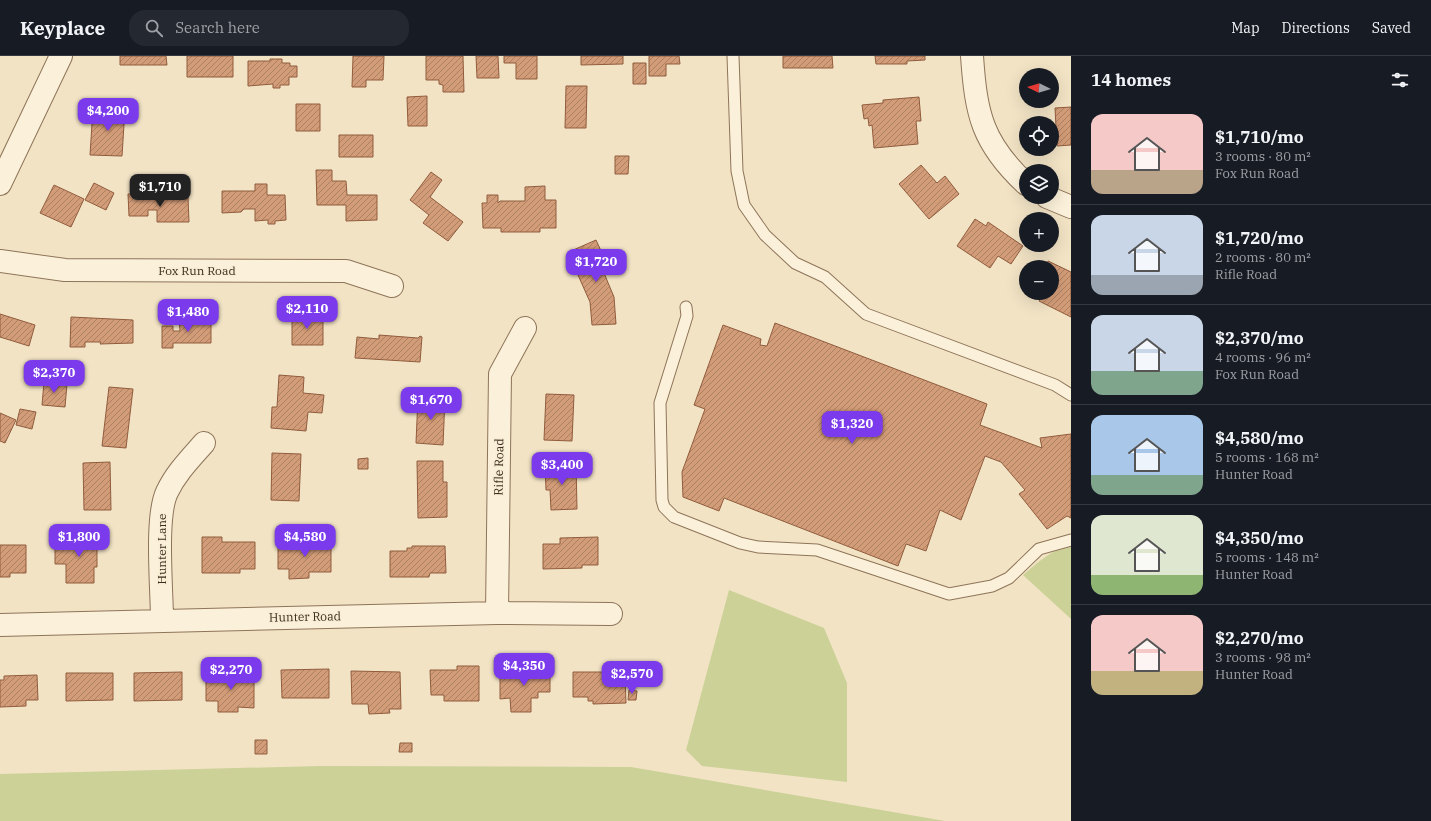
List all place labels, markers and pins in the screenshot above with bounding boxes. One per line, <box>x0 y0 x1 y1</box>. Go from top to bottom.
pin: $4,200 <box>75 98 141 132</box>
pin: $1,710 <box>127 174 193 208</box>
pin: $1,720 <box>563 249 629 283</box>
pin: $2,110 <box>274 296 340 330</box>
pin: $1,480 <box>155 299 221 333</box>
pin: $2,370 <box>21 360 87 394</box>
pin: $1,670 <box>398 387 464 421</box>
pin: $1,320 <box>819 411 885 445</box>
pin: $3,400 <box>529 452 595 486</box>
pin: $1,800 <box>46 524 112 558</box>
pin: $4,580 <box>272 524 338 558</box>
pin: $4,350 <box>491 653 557 687</box>
pin: $2,270 <box>198 657 264 691</box>
pin: $2,570 <box>599 661 665 695</box>

